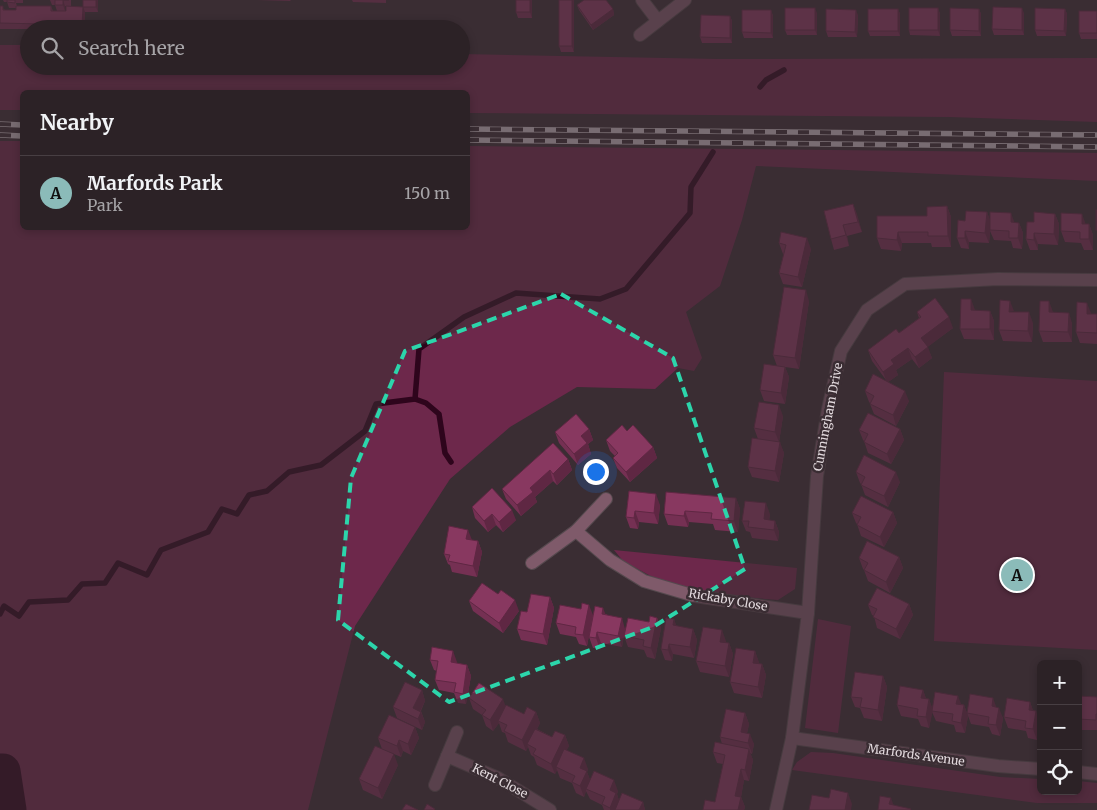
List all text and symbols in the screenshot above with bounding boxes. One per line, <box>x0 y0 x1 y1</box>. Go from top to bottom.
search box <box>20 20 470 75</box>
icon: search <box>38 34 66 62</box>
text: Search here <box>78 36 185 60</box>
text: Nearby <box>40 109 114 136</box>
text: Marfords Park <box>87 171 222 195</box>
text: A <box>50 183 62 203</box>
text: 150 m <box>404 183 450 203</box>
text: Park <box>87 195 123 215</box>
street label: Cunningham Drive <box>810 361 845 472</box>
your location <box>583 459 609 485</box>
pin: A <box>1001 556 1033 594</box>
street label: Rickaby Close <box>688 585 769 614</box>
map controls <box>1037 660 1082 795</box>
button: + <box>1037 660 1082 705</box>
button: − <box>1037 705 1082 750</box>
street label: Marfords Avenue <box>866 740 966 769</box>
button: locate <box>1037 750 1082 795</box>
street label: Kent Close <box>470 760 531 801</box>

